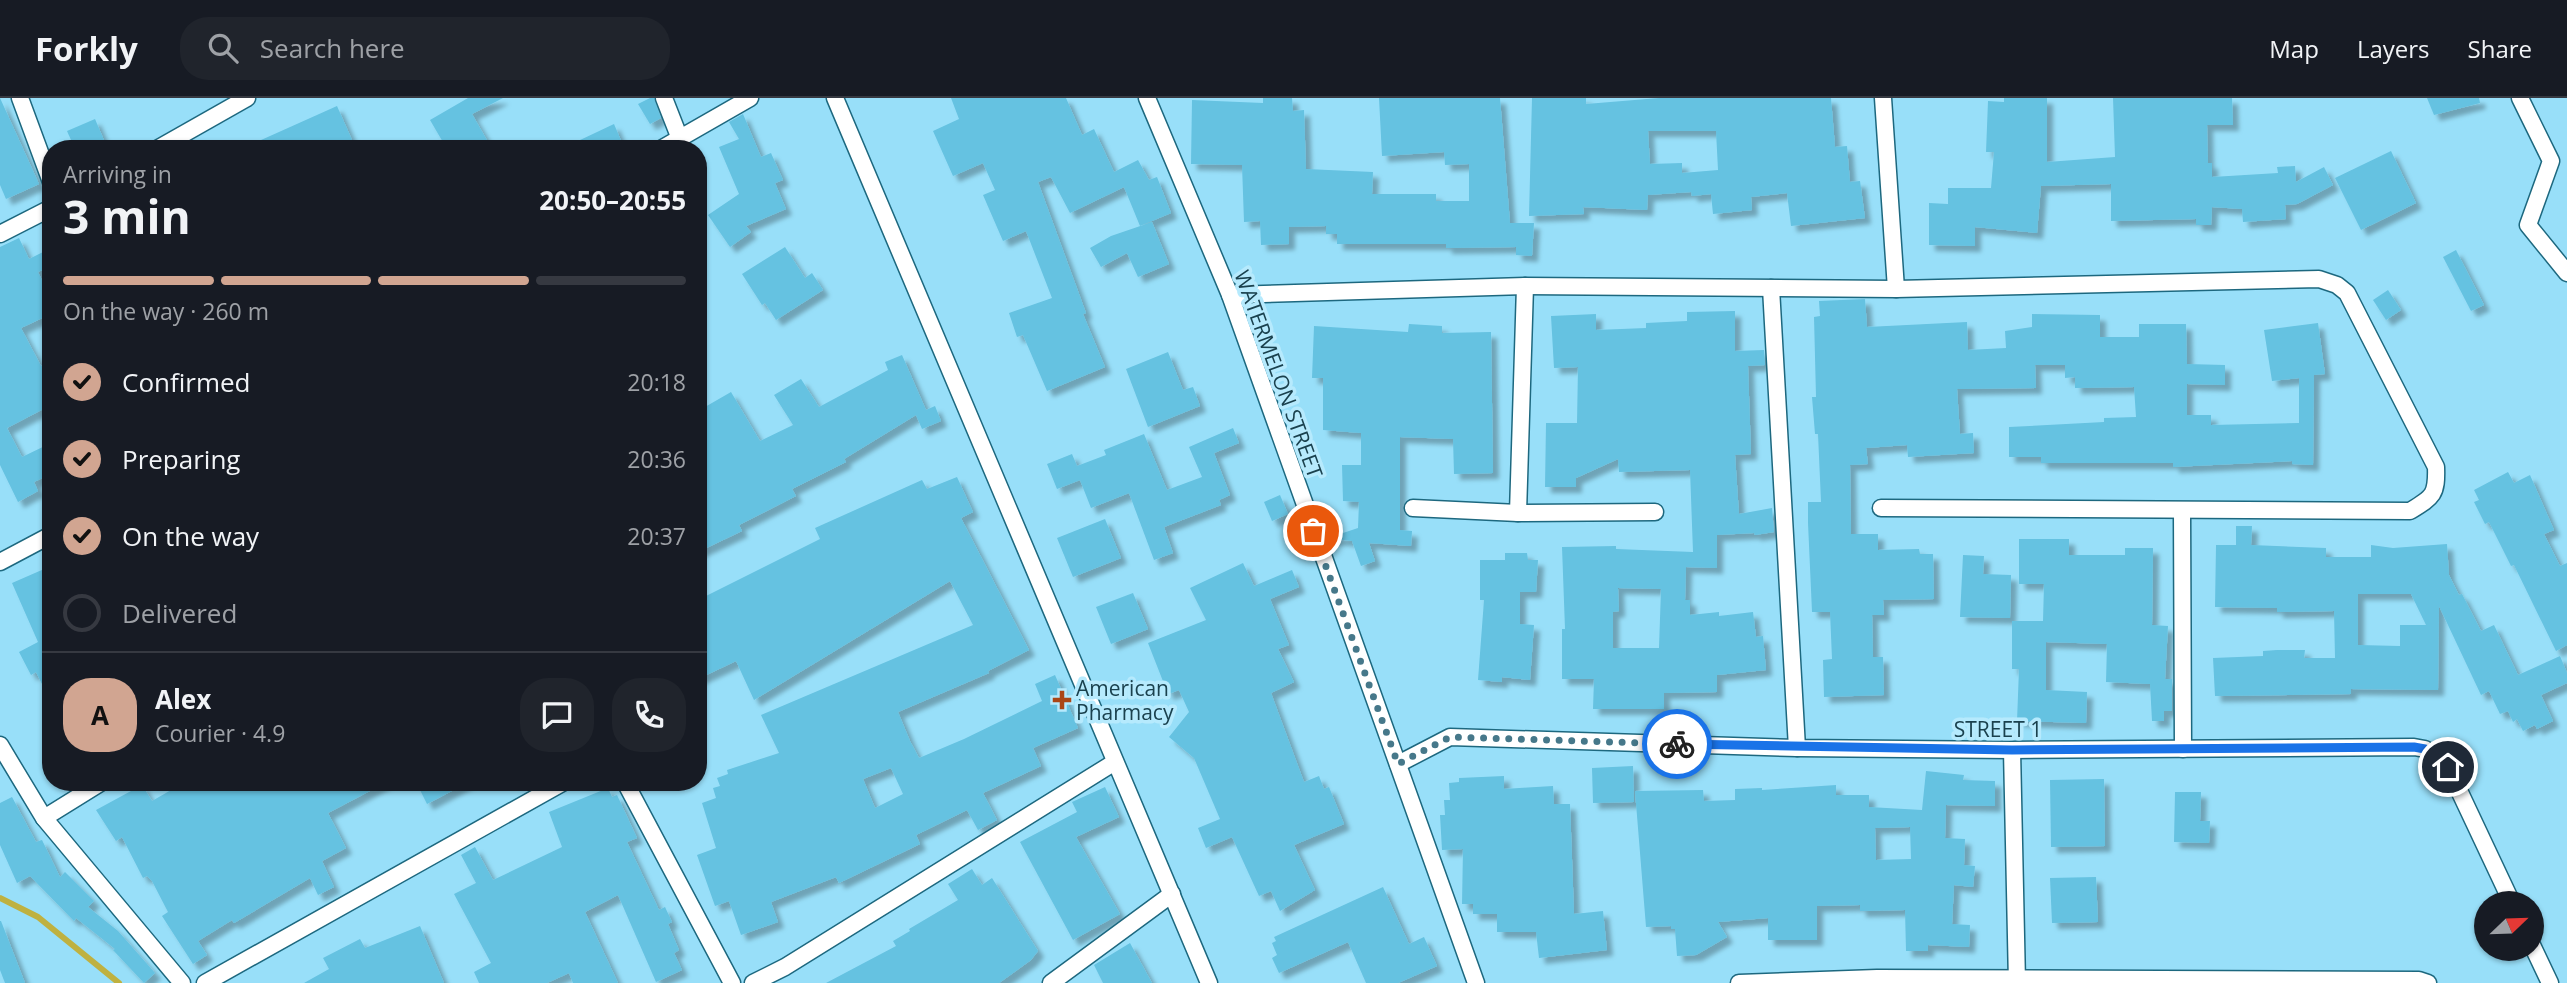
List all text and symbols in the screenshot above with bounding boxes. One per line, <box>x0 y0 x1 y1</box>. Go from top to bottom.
search box <box>180 17 670 80</box>
text: Forkly <box>35 26 138 71</box>
icon: search <box>204 29 242 67</box>
text: Search here <box>260 30 405 66</box>
text: Map <box>2269 32 2319 65</box>
text: Layers <box>2357 32 2430 65</box>
text: Share <box>2468 32 2532 65</box>
text: Arriving in <box>63 158 172 190</box>
text: 20:50–20:55 <box>539 182 686 218</box>
text: 3 min <box>63 185 191 247</box>
street label: WATERMELON STREET <box>1228 266 1330 482</box>
text: On the way · 260 m <box>63 295 269 327</box>
icon: check <box>63 363 101 401</box>
text: Confirmed <box>122 364 250 400</box>
text: 20:18 <box>627 366 686 398</box>
icon: check <box>63 440 101 478</box>
text: Preparing <box>122 441 240 477</box>
text: 20:36 <box>627 443 686 475</box>
pin <box>1283 501 1343 561</box>
icon: bag <box>1294 512 1332 550</box>
icon: check <box>63 517 101 555</box>
text: On the way <box>122 518 259 554</box>
text: 20:37 <box>627 520 686 552</box>
text: Delivered <box>122 595 237 631</box>
place label: American Pharmacy <box>1076 674 1174 726</box>
button: chat <box>520 678 594 752</box>
button: phone <box>612 678 686 752</box>
text: Alex <box>155 681 211 717</box>
marker: American Pharmacy <box>1054 692 1070 708</box>
text: A <box>91 697 109 733</box>
courier <box>1642 709 1712 779</box>
street label: STREET 1 <box>1954 715 2042 743</box>
text: Courier · 4.9 <box>155 717 285 749</box>
icon: bike <box>1658 725 1696 763</box>
pin <box>2418 737 2478 797</box>
icon: home <box>2429 748 2467 786</box>
north arrow <box>2474 891 2544 961</box>
map controls <box>2474 891 2544 961</box>

